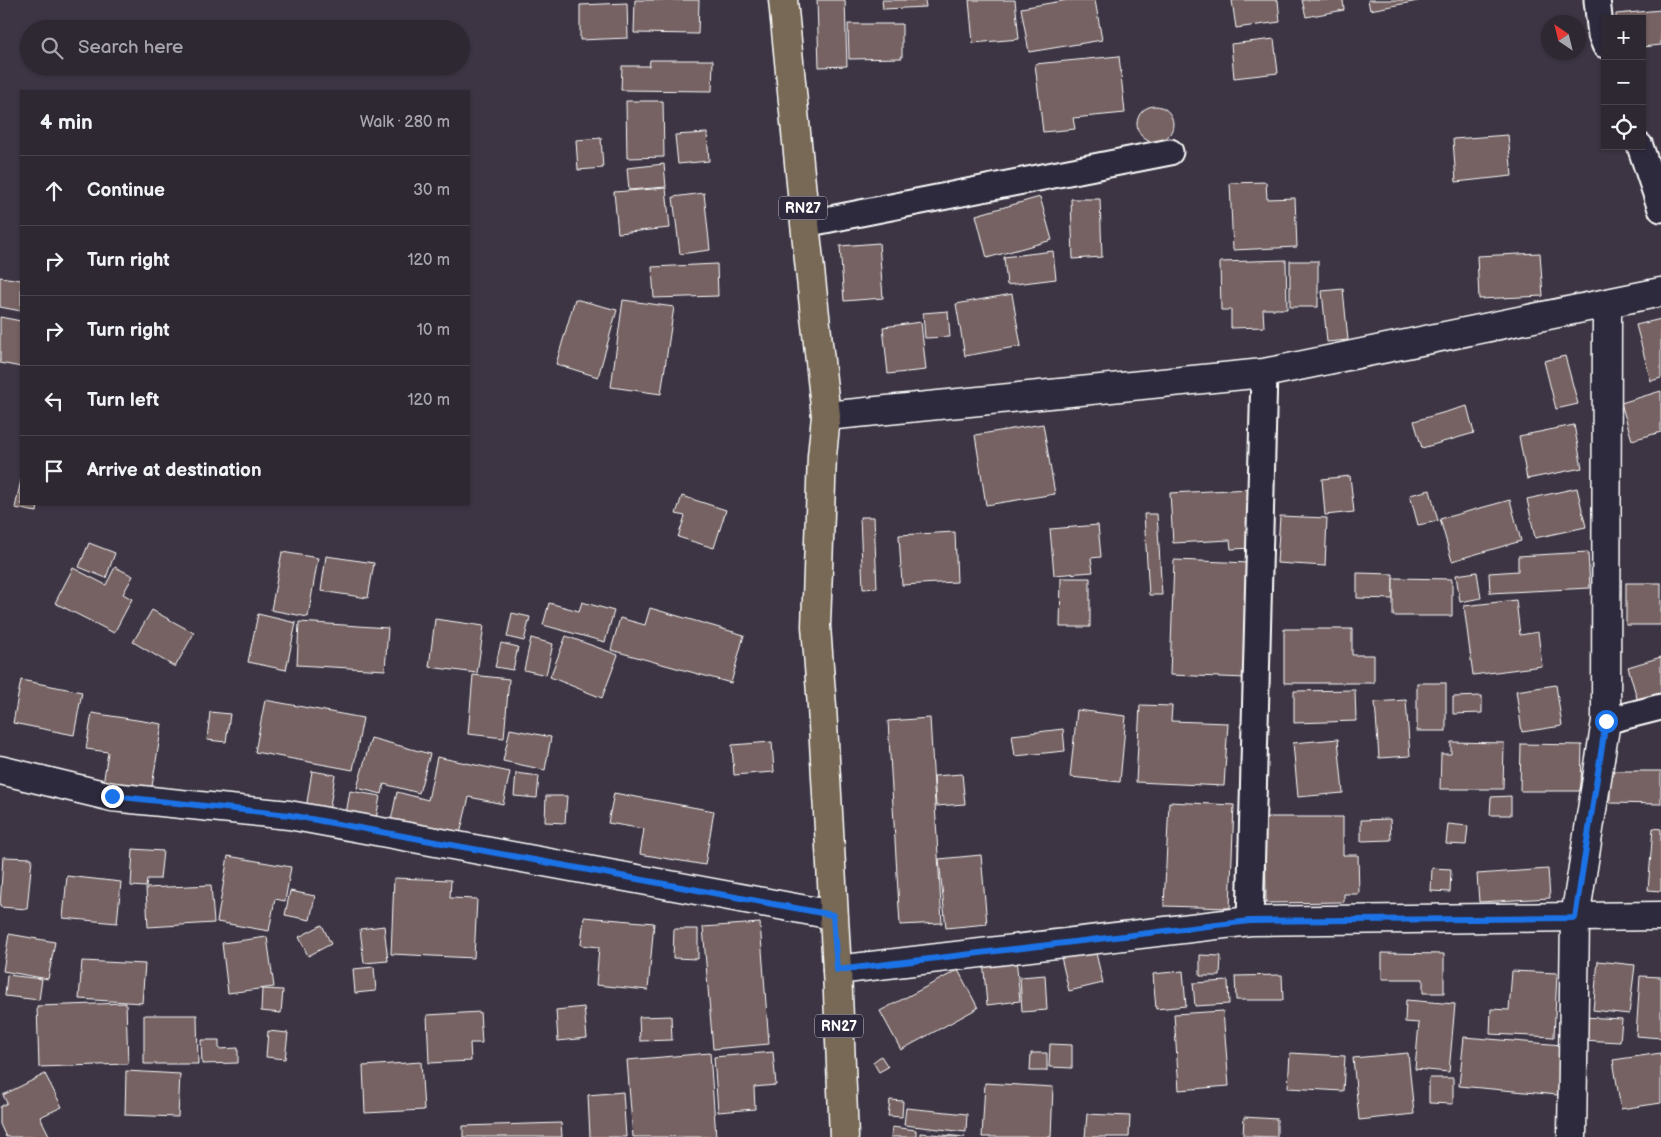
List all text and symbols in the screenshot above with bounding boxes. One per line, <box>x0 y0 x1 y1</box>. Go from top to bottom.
north arrow <box>1541 15 1586 60</box>
map controls <box>1601 15 1646 150</box>
button: + <box>1601 15 1646 60</box>
search box <box>20 20 470 75</box>
icon: search <box>38 34 66 62</box>
text: Search here <box>78 36 183 59</box>
button: − <box>1601 60 1646 105</box>
button: locate <box>1601 105 1646 150</box>
text: 4 min <box>40 110 93 135</box>
text: Walk · 280 m <box>360 113 450 132</box>
icon: ahead <box>40 177 68 205</box>
text: Continue <box>87 179 165 202</box>
text: 30 m <box>413 181 450 200</box>
road number: RN27 <box>779 197 827 220</box>
icon: right <box>40 247 68 275</box>
text: Turn right <box>87 249 170 272</box>
text: 120 m <box>407 251 450 270</box>
icon: right <box>40 317 68 345</box>
text: Turn right <box>87 319 170 342</box>
text: 10 m <box>417 321 450 340</box>
icon: left <box>40 387 68 415</box>
text: Turn left <box>87 389 159 412</box>
text: 120 m <box>407 391 450 410</box>
icon: arrive <box>40 457 68 485</box>
text: Arrive at destination <box>87 459 262 482</box>
route start <box>1595 710 1618 733</box>
route end <box>101 785 124 808</box>
road number: RN27 <box>815 1014 863 1038</box>

